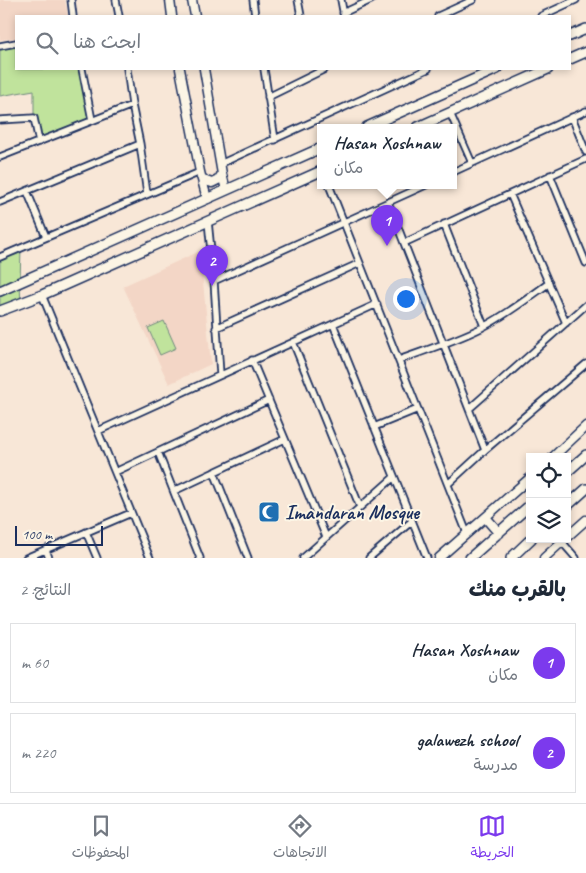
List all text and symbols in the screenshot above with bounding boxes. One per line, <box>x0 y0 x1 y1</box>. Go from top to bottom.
search box <box>15 15 571 70</box>
icon: search <box>33 29 61 57</box>
text: ابحث هنا <box>73 30 141 54</box>
popup <box>317 124 457 189</box>
text: Hasan Xoshnaw <box>334 131 440 155</box>
text: مكان <box>334 158 363 178</box>
pin: 1 <box>371 205 403 246</box>
pin: 2 <box>196 245 228 286</box>
your location <box>393 286 419 312</box>
map controls <box>526 453 571 543</box>
button: locate <box>526 453 571 498</box>
button: layers <box>526 498 571 543</box>
mosque icon: Imandaran Mosque <box>257 500 281 524</box>
place label: Imandaran Mosque <box>285 500 420 525</box>
scale bar <box>15 523 102 546</box>
text: 100 m <box>22 526 52 543</box>
text: بالقرب منك <box>469 576 566 602</box>
text: النتائج: 2 <box>20 580 71 600</box>
text: Hasan Xoshnaw <box>411 638 518 662</box>
text: 60 m <box>21 653 48 673</box>
text: 1 <box>545 653 553 673</box>
text: مكان <box>488 665 518 685</box>
text: galawezh school <box>416 728 518 752</box>
text: 220 m <box>21 743 55 763</box>
text: 2 <box>545 743 553 763</box>
text: مدرسة <box>473 755 518 775</box>
tab: المحفوظات <box>72 812 129 865</box>
tab: الاتجاهات <box>273 812 327 865</box>
tab: الخريطة <box>471 812 514 865</box>

